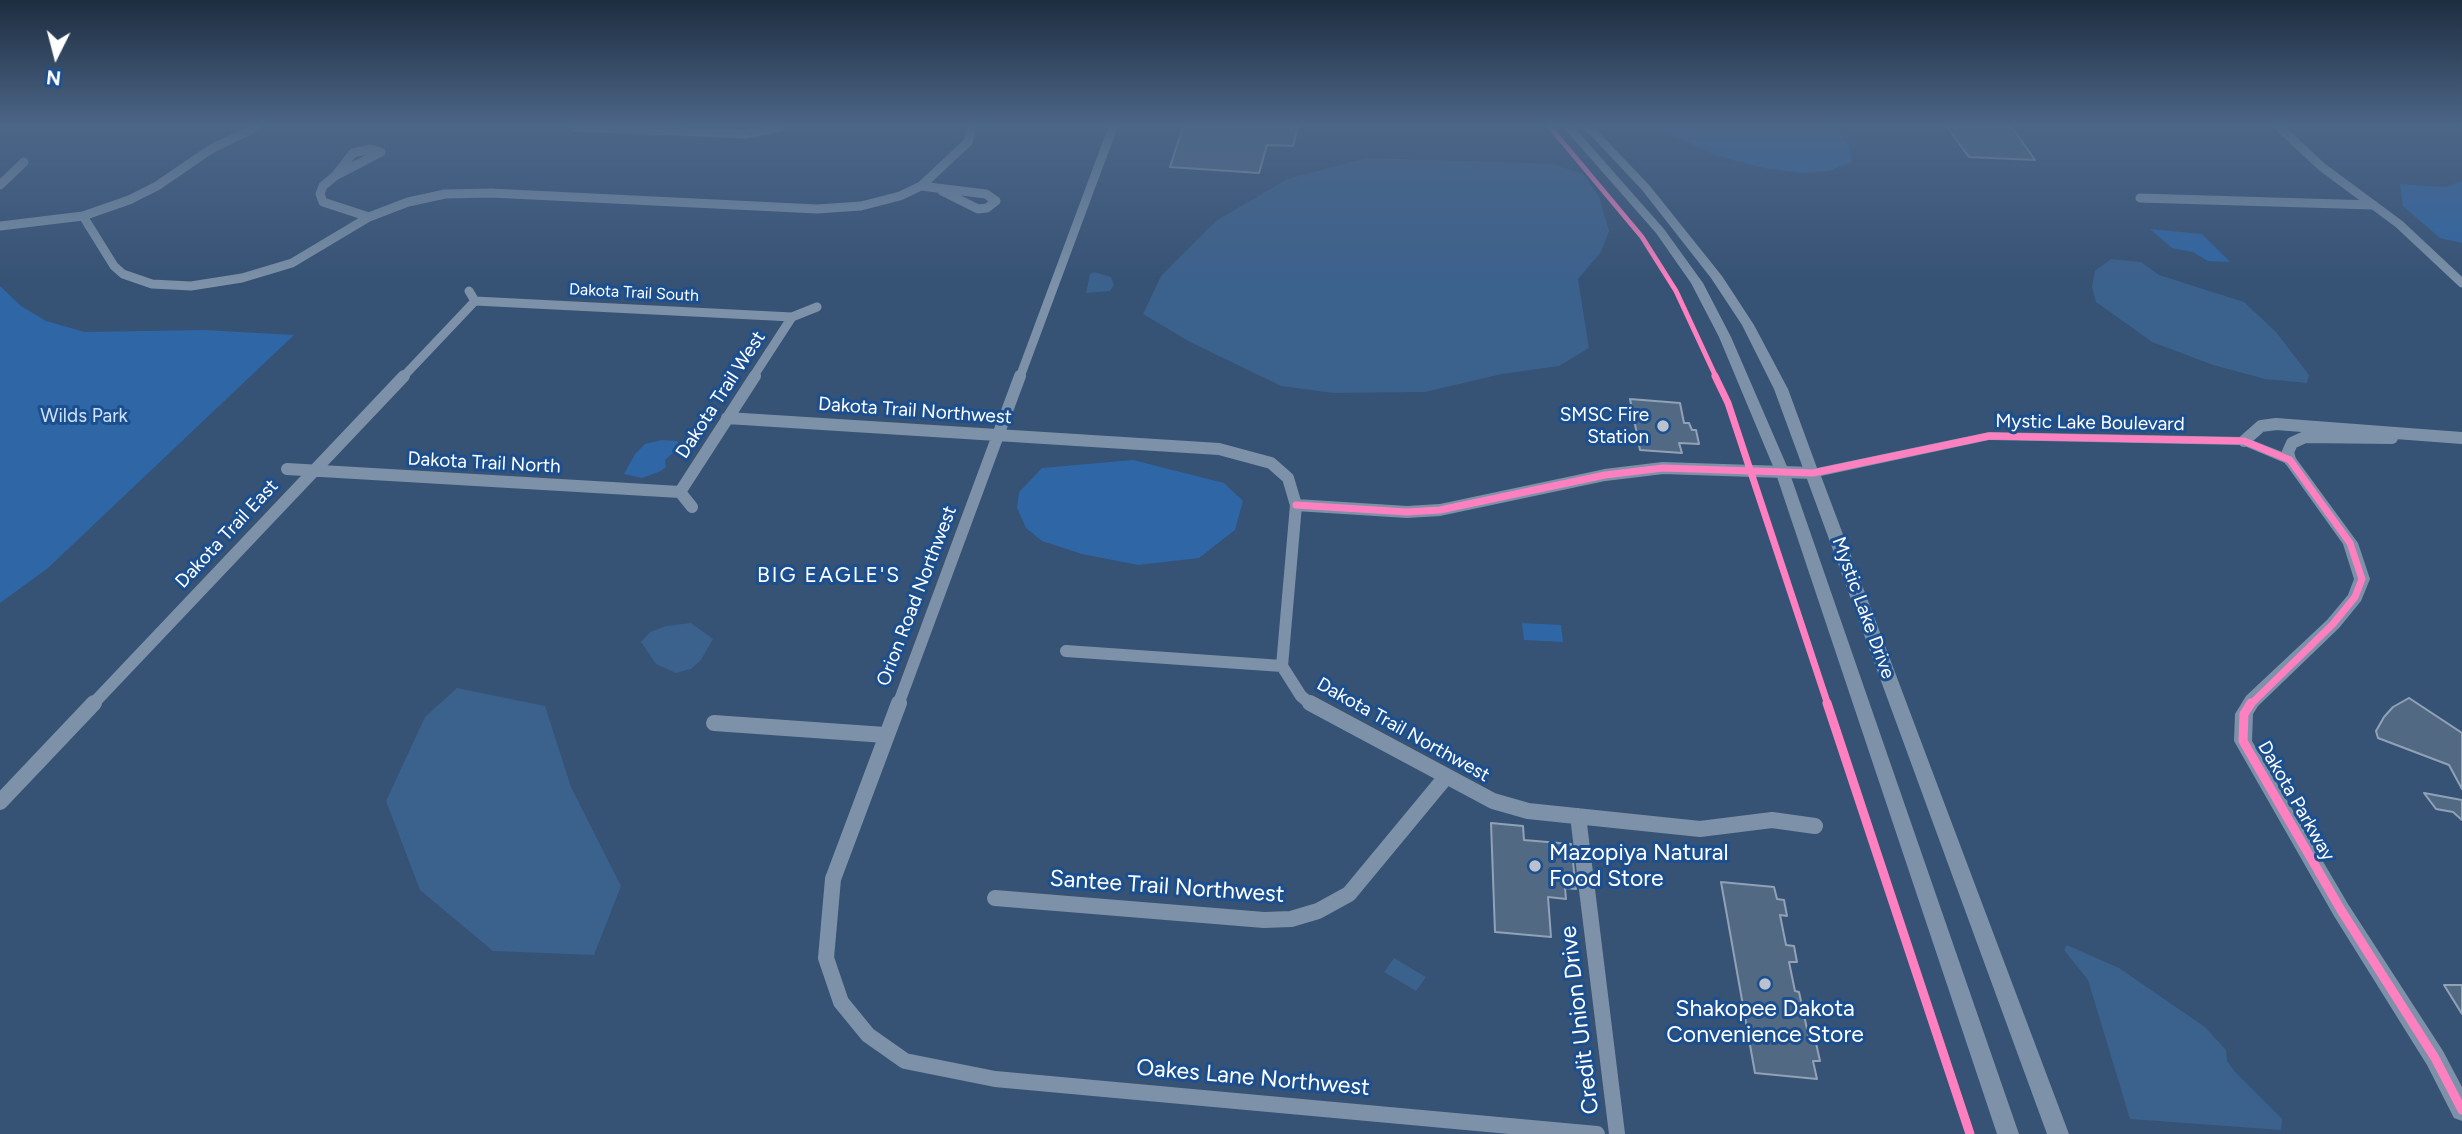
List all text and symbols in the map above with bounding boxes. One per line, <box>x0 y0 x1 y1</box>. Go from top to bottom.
north arrow <box>21 21 91 91</box>
text: N <box>45 65 62 90</box>
street label: Dakota Trail South <box>569 280 699 306</box>
street label: Dakota Trail West <box>671 327 771 463</box>
street label: Dakota Trail Northwest <box>817 393 1013 429</box>
place label: SMSC Fire Station <box>1560 404 1649 448</box>
park label: Wilds Park <box>40 405 128 427</box>
street label: Mystic Lake Boulevard <box>1995 410 2185 436</box>
marker: SMSC Fire Station <box>1655 418 1671 434</box>
street label: Dakota Trail North <box>407 448 561 478</box>
street label: Dakota Trail East <box>171 475 283 593</box>
street label: Orion Road Northwest <box>872 503 962 689</box>
street label: Mystic Lake Drive <box>1827 534 1899 682</box>
district label: BIG EAGLE'S <box>758 563 900 589</box>
street label: Dakota Trail Northwest <box>1313 673 1493 787</box>
street label: Dakota Parkway <box>2252 737 2340 865</box>
place label: Mazopiya Natural Food Store <box>1549 839 1729 893</box>
marker: Mazopiya Natural Food Store <box>1527 858 1543 874</box>
street label: Santee Trail Northwest <box>1049 865 1285 909</box>
street label: Credit Union Drive <box>1555 924 1605 1116</box>
marker: Shakopee Dakota Convenience Store <box>1757 976 1773 992</box>
place label: Shakopee Dakota Convenience Store <box>1666 995 1864 1049</box>
street label: Oakes Lane Northwest <box>1135 1054 1371 1102</box>

